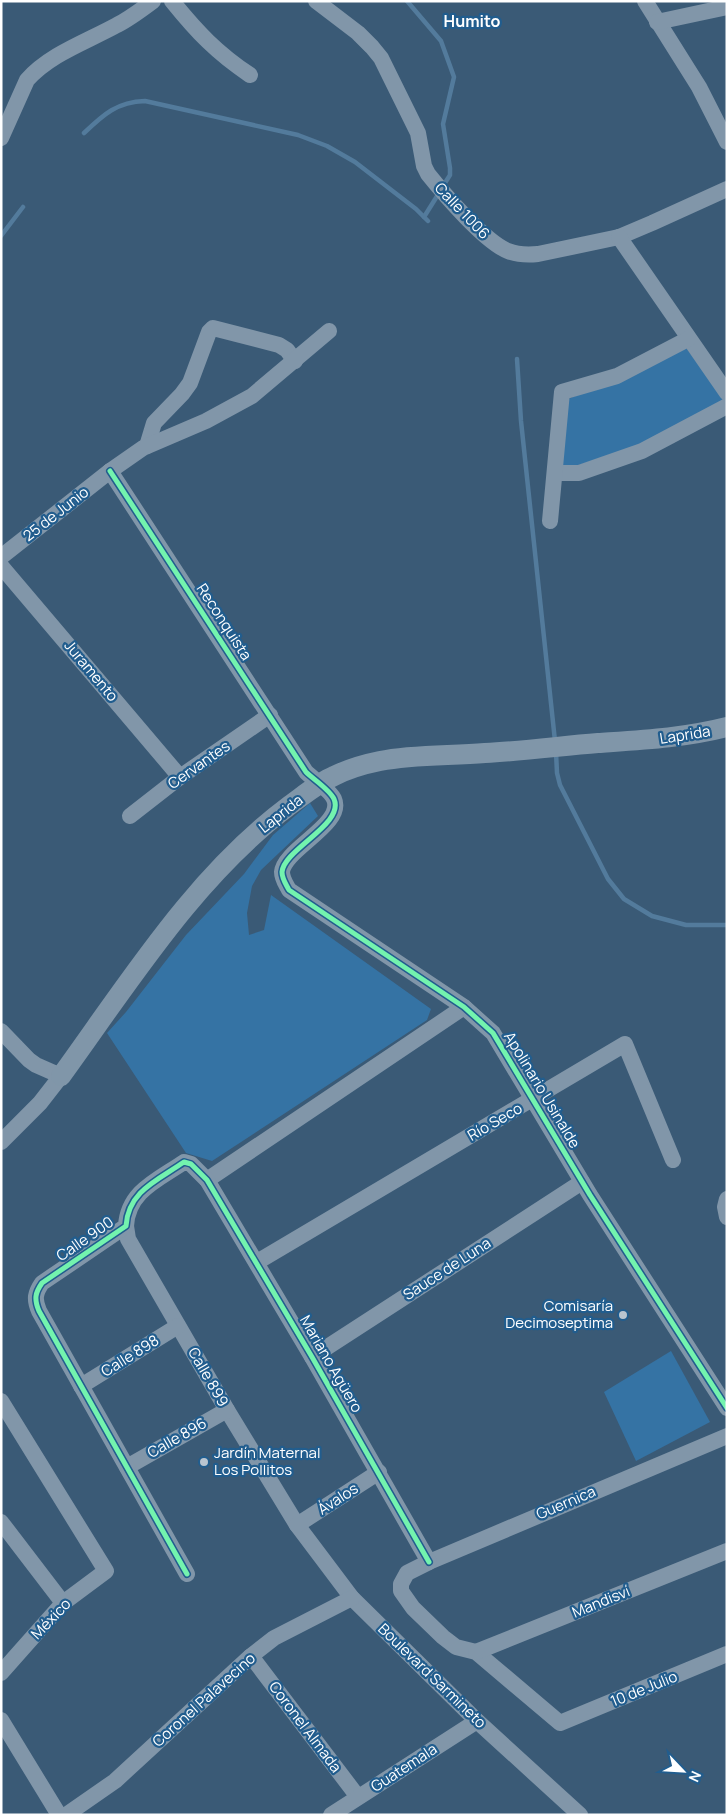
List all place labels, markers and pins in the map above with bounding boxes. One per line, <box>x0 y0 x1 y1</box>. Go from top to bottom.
place label: Comisaría Decimoseptima <box>505 1295 613 1333</box>
marker: Comisaría Decimoseptima <box>617 1309 629 1321</box>
place label: Jardín Maternal Los Pollitos <box>214 1442 320 1480</box>
marker: Jardín Maternal Los Pollitos <box>198 1456 210 1468</box>

